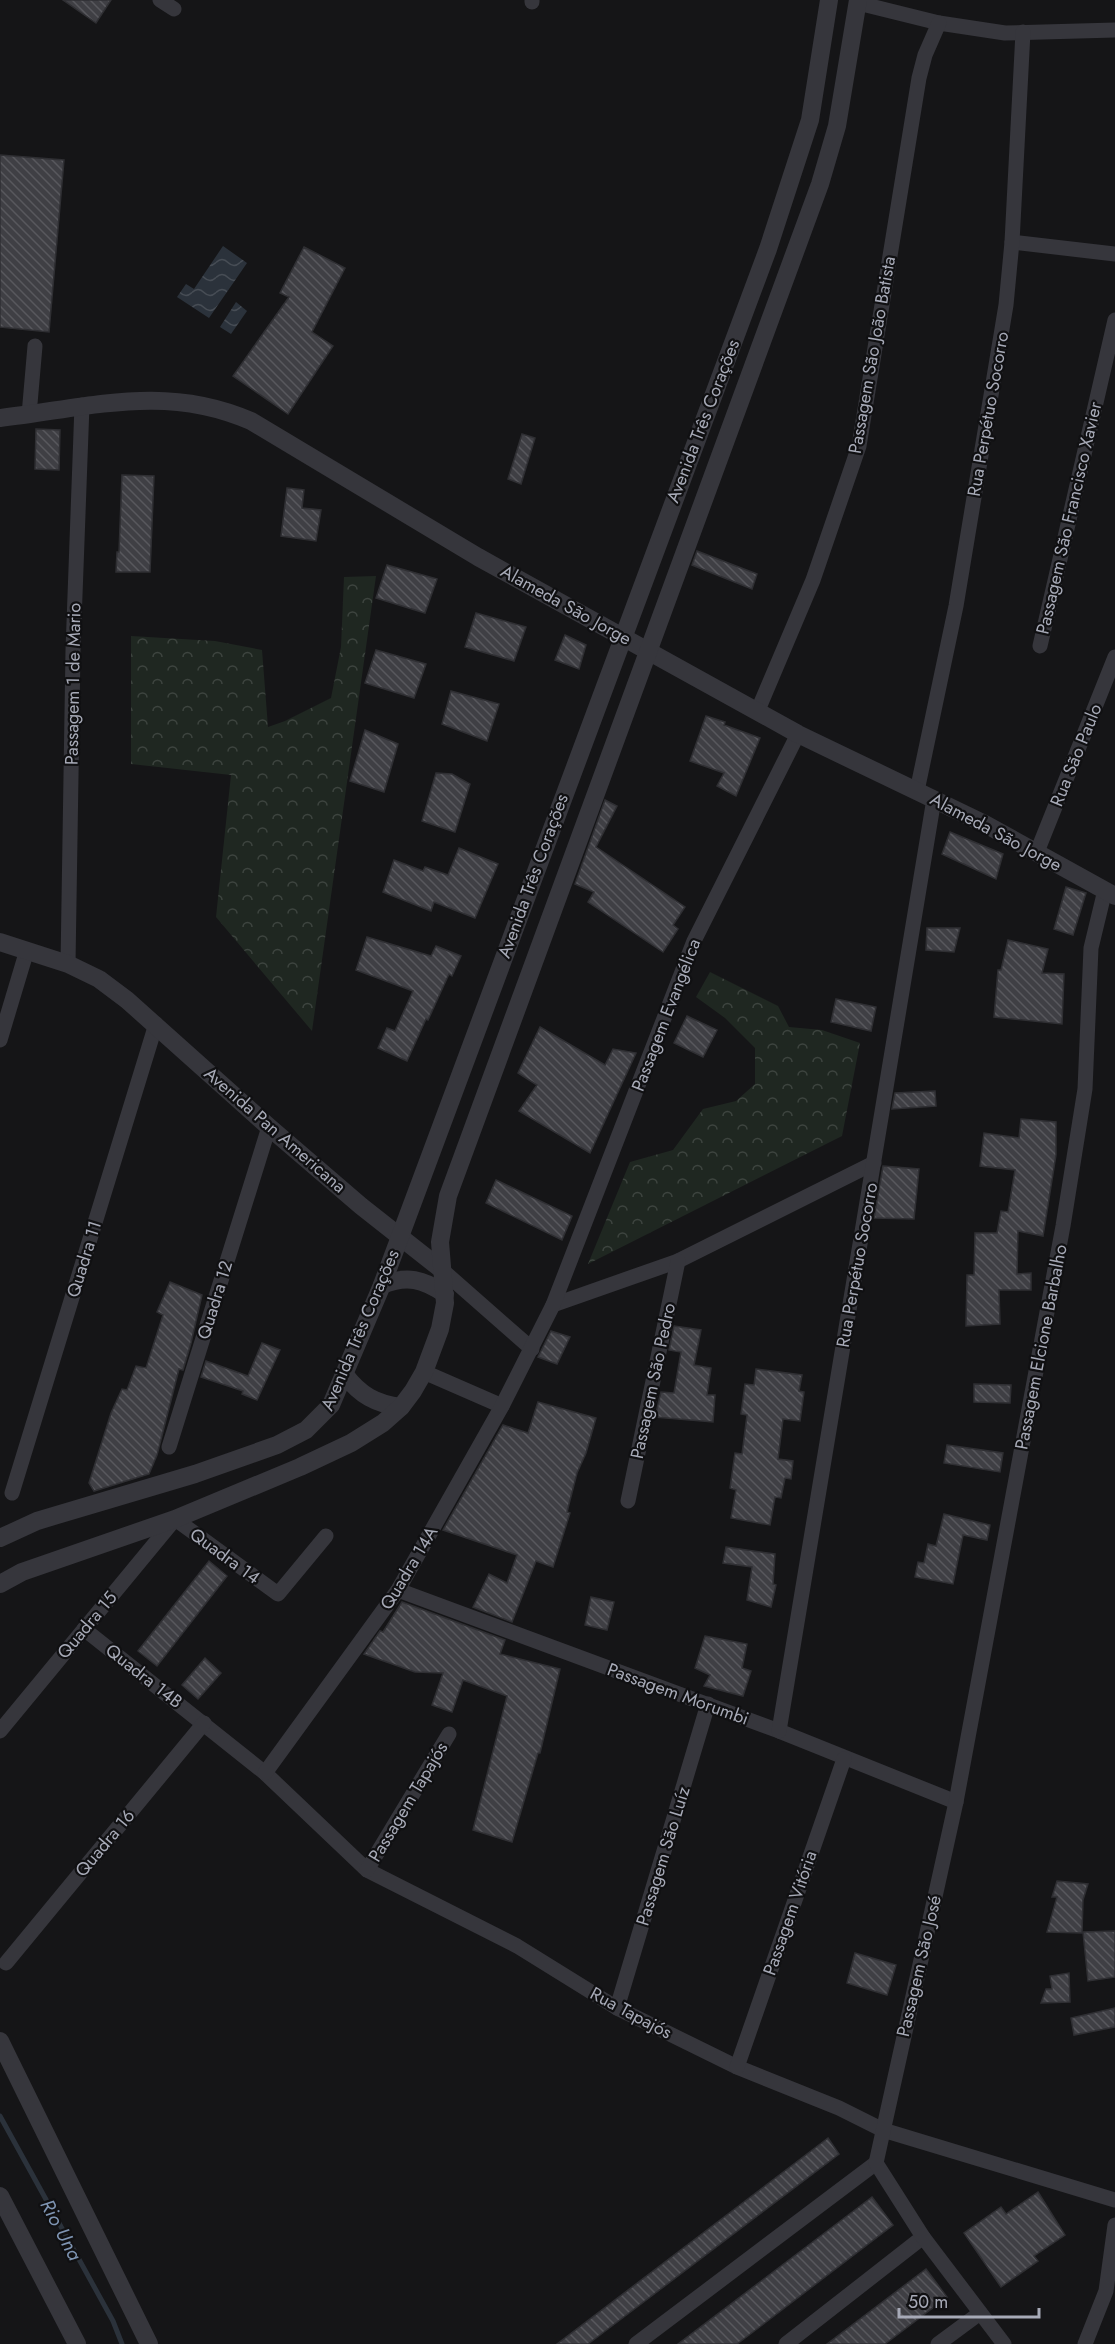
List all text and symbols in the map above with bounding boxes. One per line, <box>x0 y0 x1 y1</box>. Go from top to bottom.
street label: Passagem São João Batista <box>842 254 902 456</box>
street label: Rua Perpétuo Socorro <box>961 329 1015 498</box>
street label: Avenida Três Corações <box>660 336 746 506</box>
street label: Passagem São Francisco Xavier <box>1030 398 1109 637</box>
street label: Alameda São Jorge <box>496 558 636 652</box>
street label: Passagem 1 de Mario <box>59 602 87 765</box>
street label: Rua São Paulo <box>1044 700 1108 810</box>
street label: Alameda São Jorge <box>926 786 1066 878</box>
street label: Avenida Três Corações <box>491 790 575 962</box>
street label: Passagem Evangélica <box>625 935 707 1095</box>
street label: Avenida Pan Americana <box>198 1061 352 1199</box>
street label: Rua Perpétuo Socorro <box>830 1180 884 1349</box>
street label: Quadra 11 <box>60 1217 108 1301</box>
street label: Passagem Elcione Barbalho <box>1008 1242 1074 1452</box>
street label: Avenida Três Corações <box>314 1245 406 1415</box>
street label: Quadra 12 <box>191 1257 239 1343</box>
street label: Passagem São Pedro <box>624 1301 682 1461</box>
street label: Quadra 14A <box>374 1521 444 1615</box>
street label: Quadra 14 <box>184 1522 266 1590</box>
street label: Quadra 15 <box>51 1586 123 1664</box>
street label: Quadra 14B <box>100 1638 188 1714</box>
street label: Passagem Morumbi <box>603 1656 753 1732</box>
street label: Passagem Tapajós <box>362 1737 454 1867</box>
street label: Passagem São Luíz <box>630 1783 697 1929</box>
street label: Quadra 16 <box>69 1804 141 1882</box>
street label: Passagem Vitória <box>756 1847 824 1979</box>
street label: Passagem São José <box>890 1893 948 2039</box>
street label: Rua Tapajós <box>585 1981 677 2045</box>
water label: Rio Una <box>33 2194 89 2266</box>
scale bar <box>899 2281 1038 2319</box>
text: 50 m <box>908 2289 948 2315</box>

